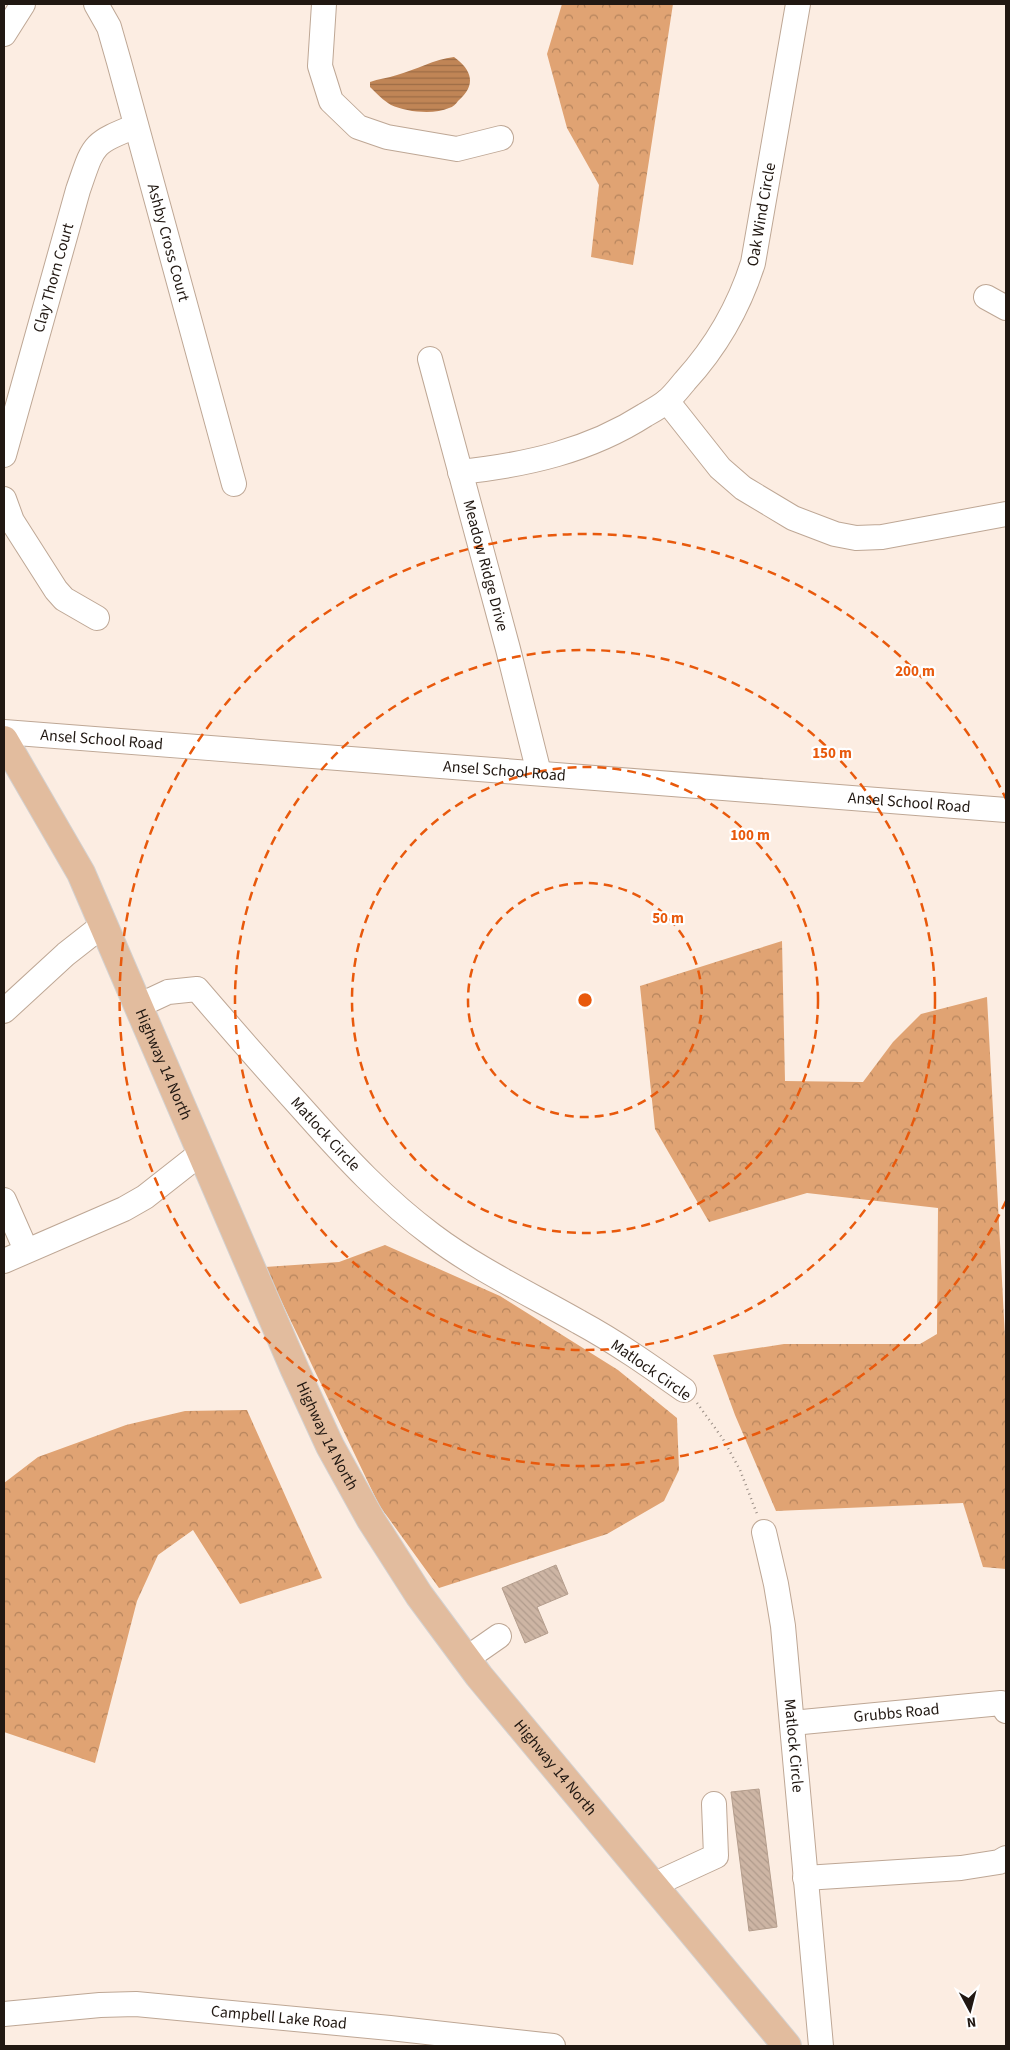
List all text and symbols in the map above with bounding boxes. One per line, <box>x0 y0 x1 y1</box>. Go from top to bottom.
street label: Oak Wind Circle <box>742 161 781 268</box>
street label: Ashby Cross Court <box>142 181 195 305</box>
street label: Clay Thorn Court <box>28 220 79 335</box>
street label: Meadow Ridge Drive <box>457 497 514 634</box>
text: 200 m <box>895 661 935 682</box>
street label: Ansel School Road <box>40 724 164 755</box>
text: 150 m <box>812 743 852 764</box>
street label: Ansel School Road <box>442 755 567 787</box>
street label: Ansel School Road <box>847 787 971 818</box>
text: 100 m <box>730 825 770 846</box>
text: 50 m <box>652 908 684 929</box>
centre of rings <box>576 991 594 1009</box>
street label: Highway 14 North <box>130 1005 197 1123</box>
street label: Matlock Circle <box>286 1092 365 1176</box>
street label: Matlock Circle <box>606 1334 696 1406</box>
street label: Highway 14 North <box>291 1378 363 1494</box>
street label: Matlock Circle <box>779 1698 809 1793</box>
street label: Grubbs Road <box>853 1698 940 1728</box>
street label: Highway 14 North <box>509 1715 602 1820</box>
north arrow <box>945 1985 995 2035</box>
street label: Campbell Lake Road <box>210 2000 348 2035</box>
text: N <box>966 2011 977 2032</box>

